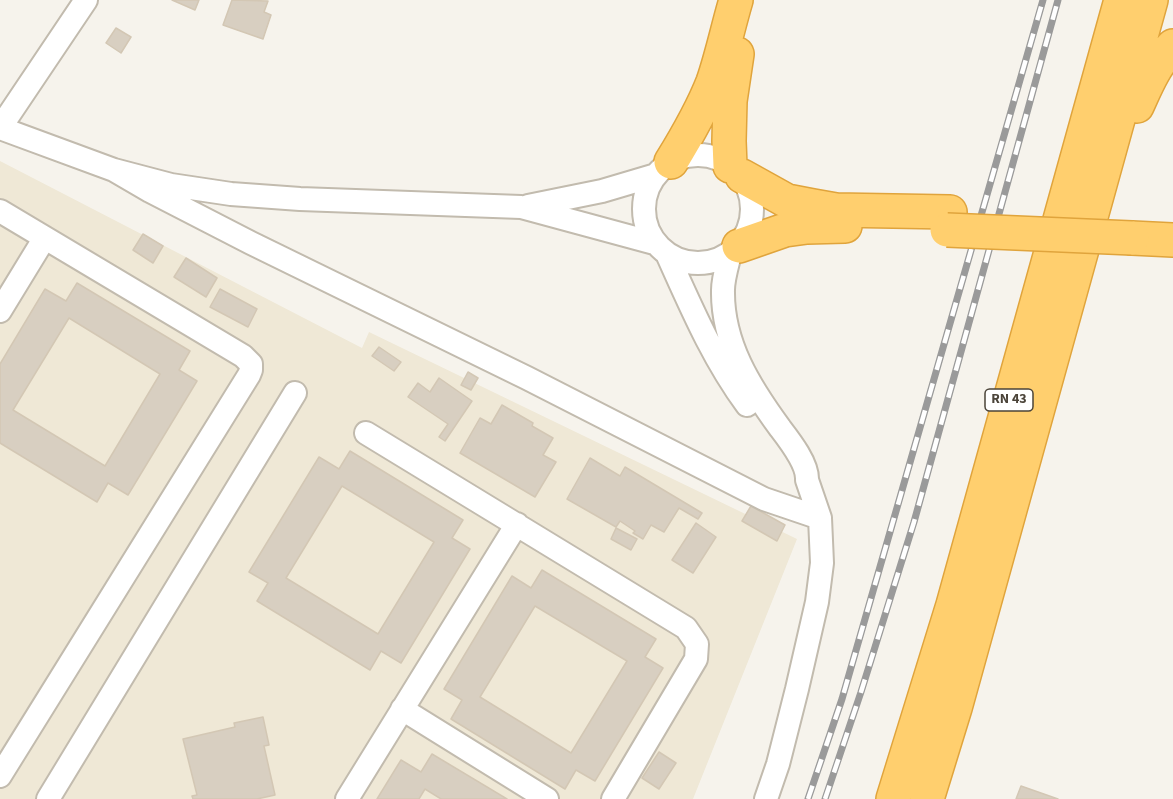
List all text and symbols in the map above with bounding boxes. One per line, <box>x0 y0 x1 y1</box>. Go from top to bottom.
road number: RN 43 <box>985 389 1033 411</box>

